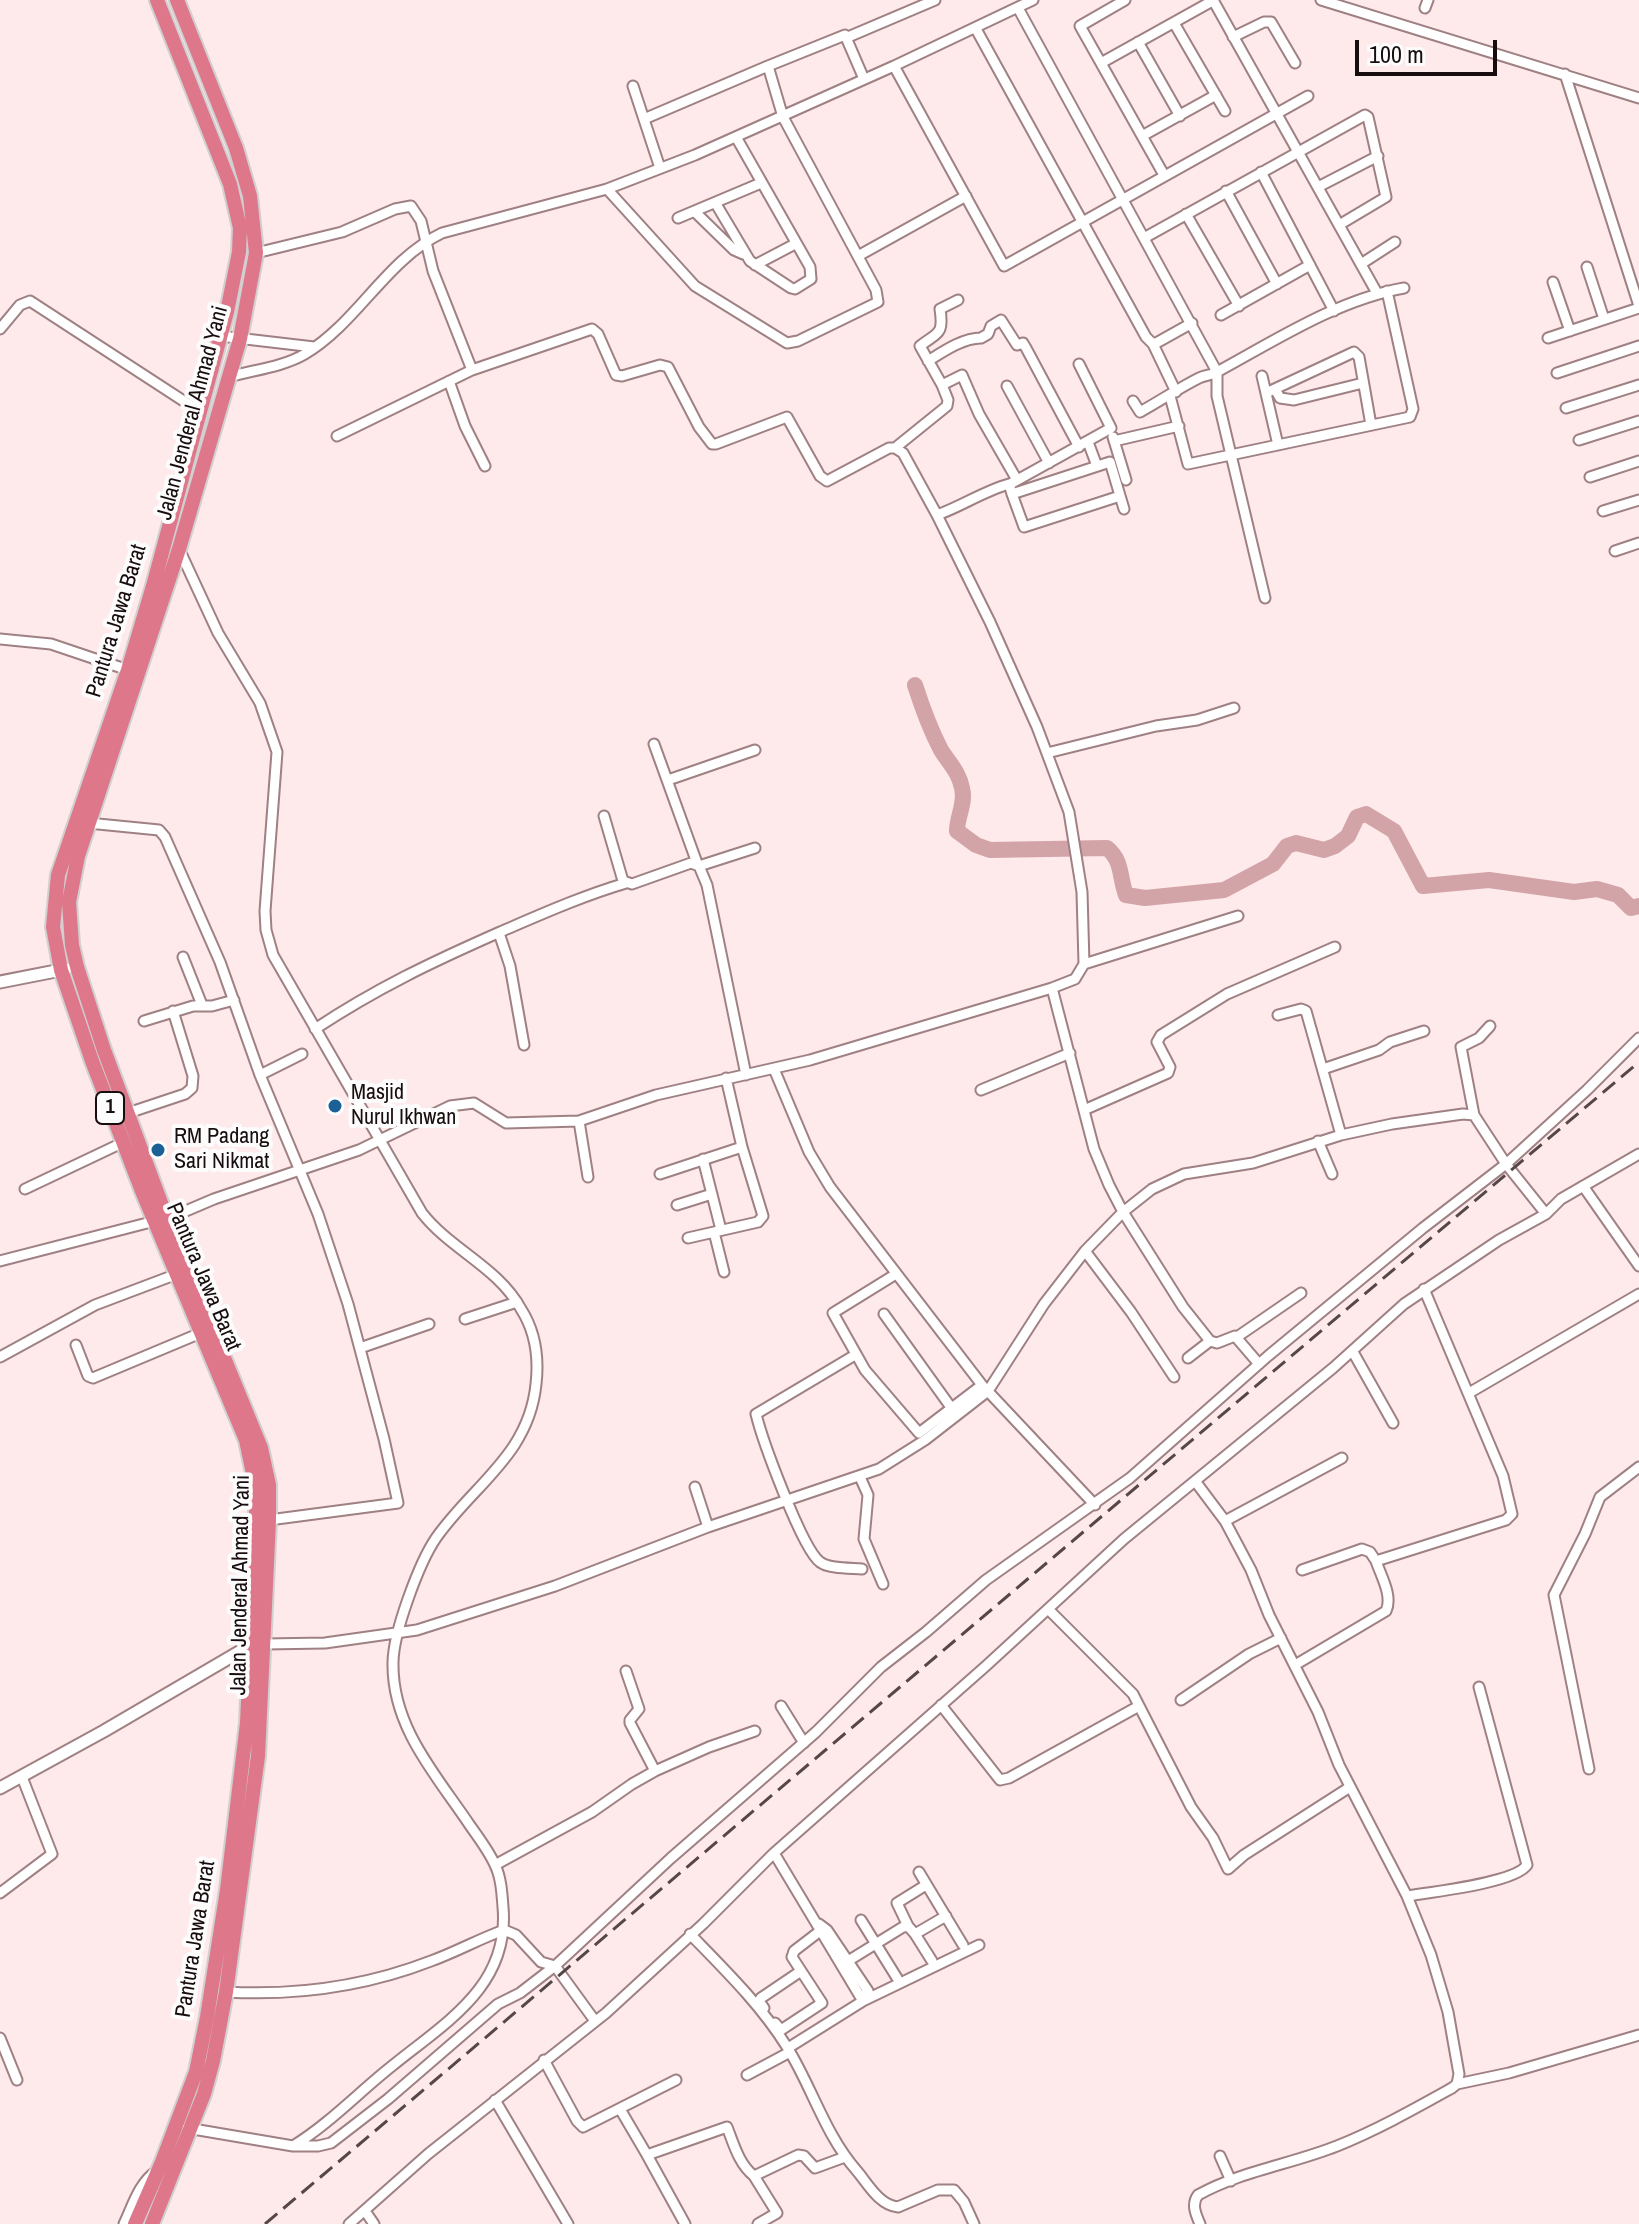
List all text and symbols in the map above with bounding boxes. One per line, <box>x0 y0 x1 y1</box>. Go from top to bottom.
scale bar <box>1359 24 1501 74</box>
text: 100 m <box>1369 38 1424 70</box>
street label: Jalan Jenderal Ahmad Yani <box>152 303 234 523</box>
street label: Pantura Jawa Barat <box>81 541 153 701</box>
place label: Masjid Nurul Ikhwan <box>351 1080 456 1132</box>
road number: 1 <box>96 1092 124 1124</box>
marker: Masjid Nurul Ikhwan <box>326 1097 344 1115</box>
place label: RM Padang Sari Nikmat <box>174 1124 269 1176</box>
marker: RM Padang Sari Nikmat <box>149 1141 167 1159</box>
street label: Pantura Jawa Barat <box>160 1199 246 1355</box>
street label: Jalan Jenderal Ahmad Yani <box>226 1475 256 1695</box>
street label: Pantura Jawa Barat <box>171 1859 221 2019</box>

